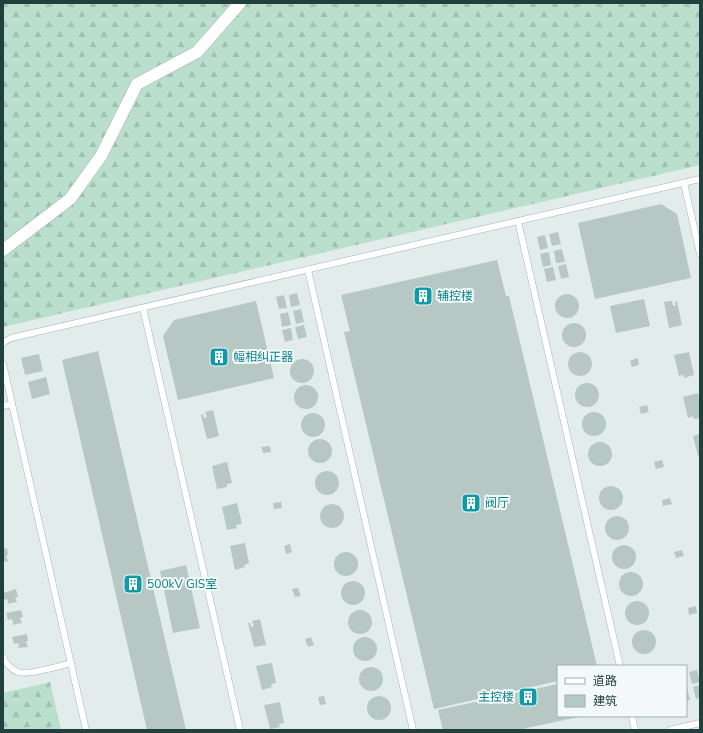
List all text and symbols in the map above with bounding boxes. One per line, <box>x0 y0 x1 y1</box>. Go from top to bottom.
building icon: 辅控楼 <box>412 285 434 307</box>
place label: 辅控楼 <box>437 288 473 304</box>
building icon: 幅相纠正器 <box>208 346 230 368</box>
place label: 幅相纠正器 <box>233 349 293 365</box>
building icon: 阀厅 <box>460 492 482 514</box>
place label: 阀厅 <box>485 495 509 511</box>
building icon: 500kV GIS室 <box>122 573 144 595</box>
place label: 500kV GIS室 <box>147 576 217 592</box>
legend <box>557 665 687 717</box>
text: 道路 <box>593 673 617 689</box>
building icon: 主控楼 <box>517 686 539 708</box>
place label: 主控楼 <box>478 689 514 705</box>
text: 建筑 <box>593 693 617 709</box>

